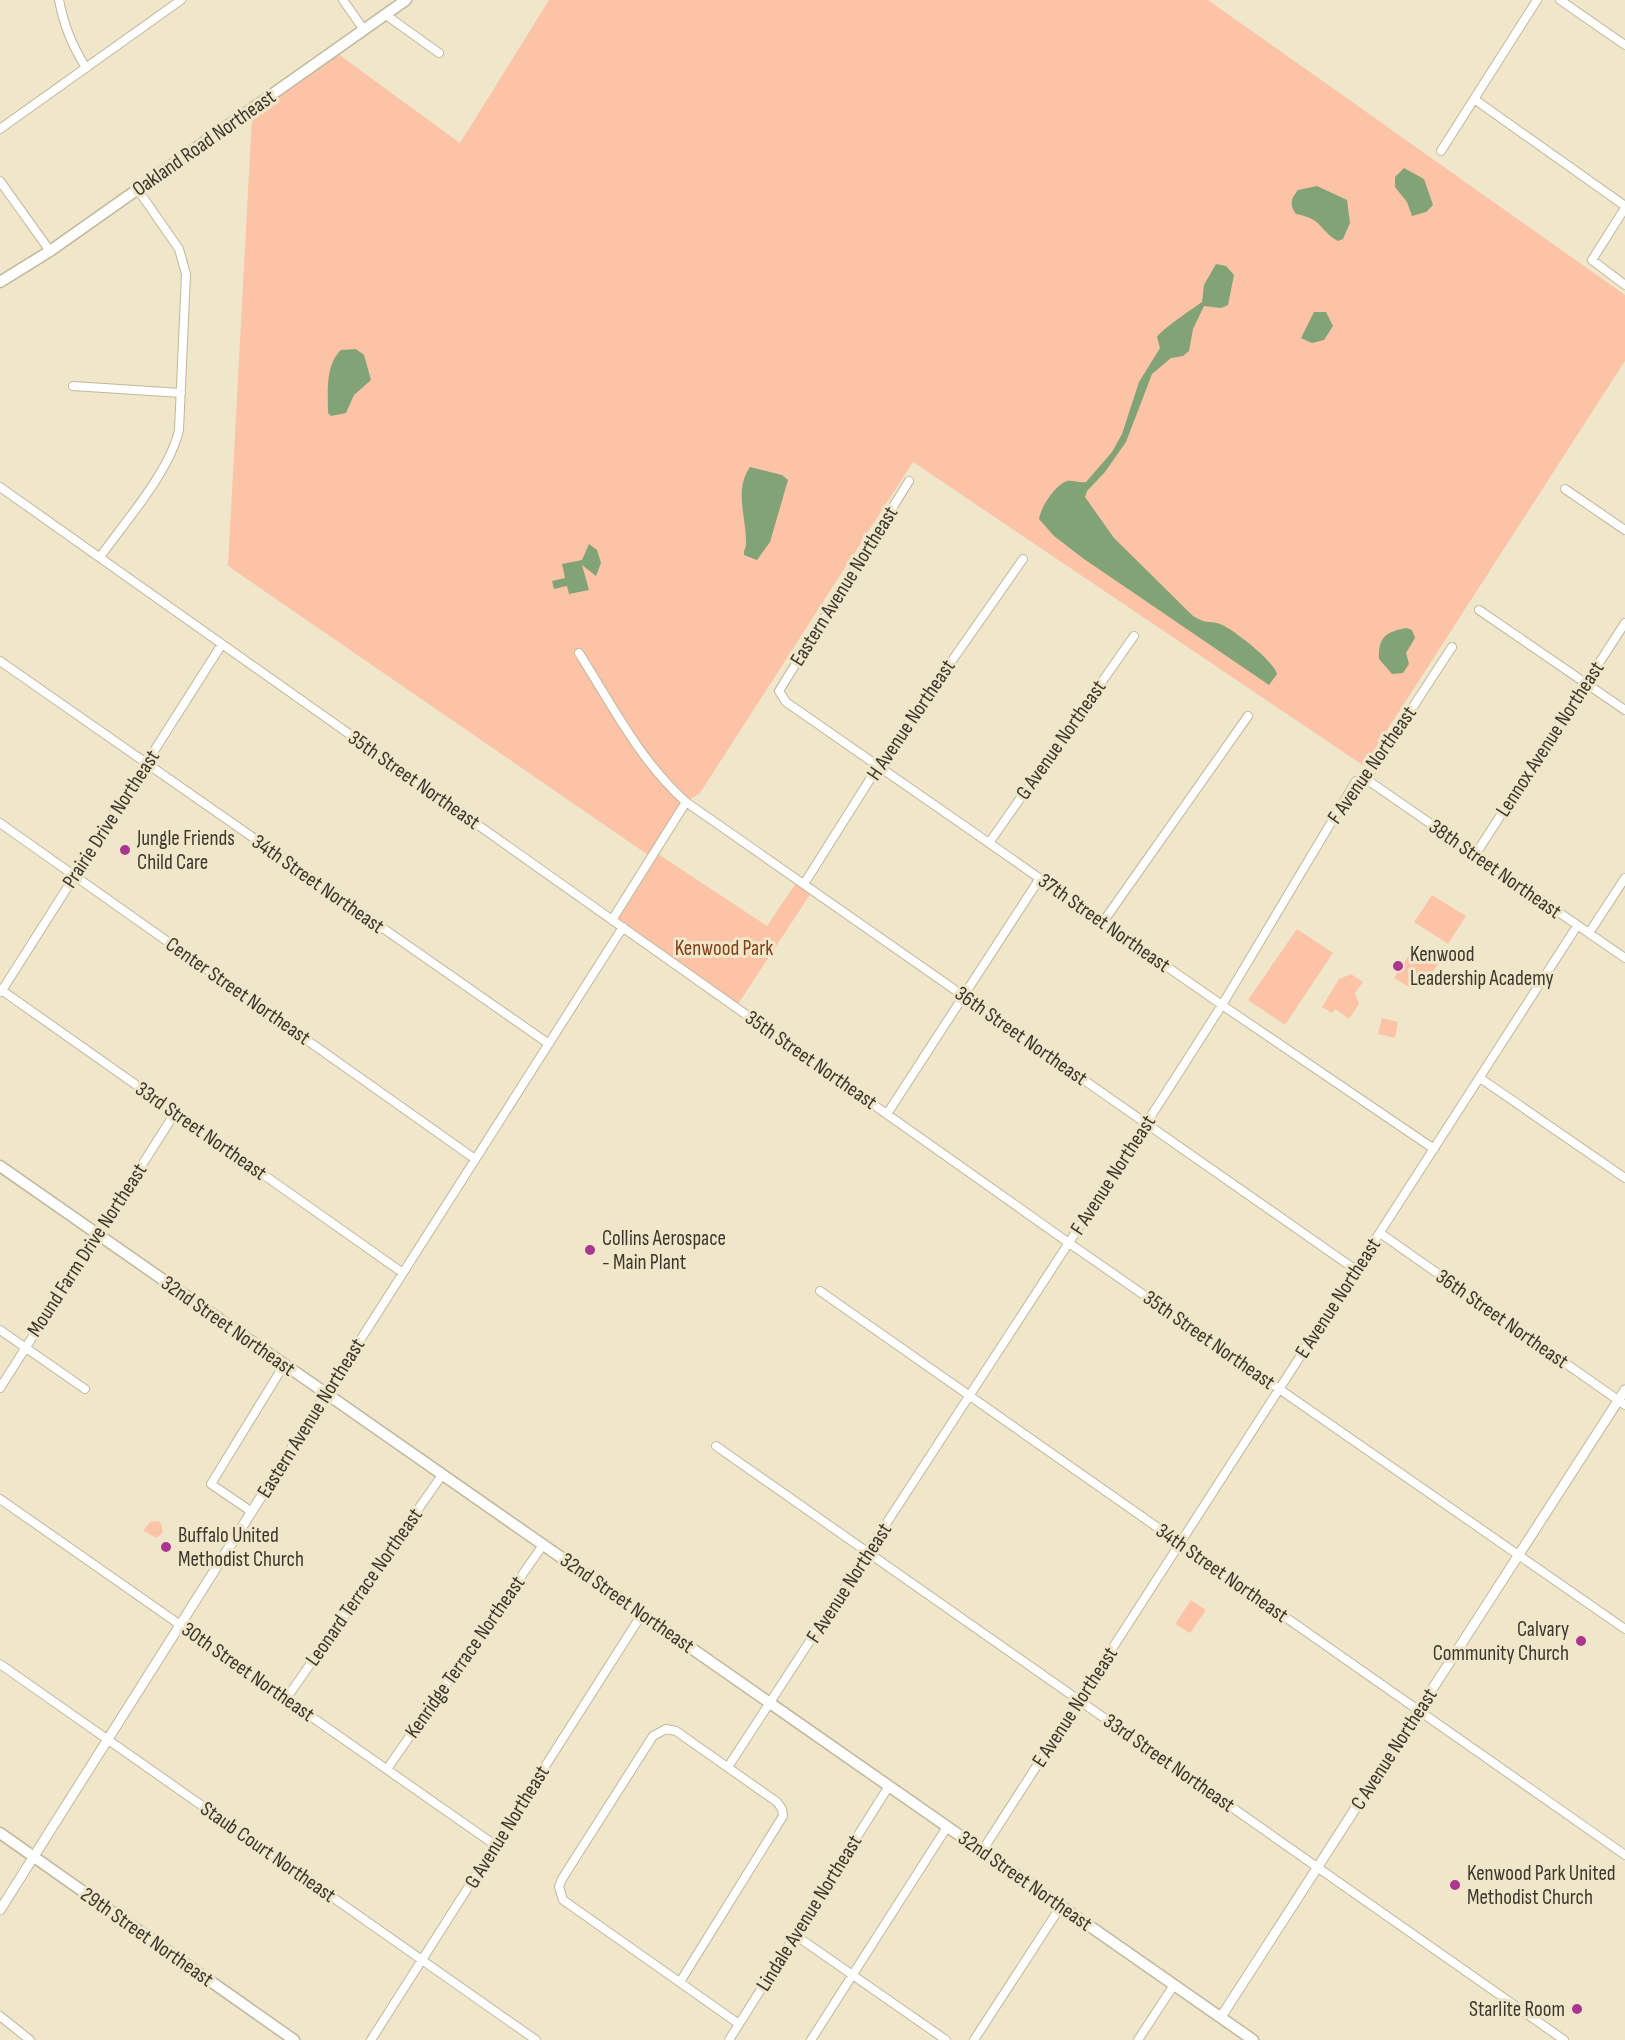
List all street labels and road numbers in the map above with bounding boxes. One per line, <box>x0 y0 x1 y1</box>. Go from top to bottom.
street label: Oakland Road Northeast <box>128 84 280 202</box>
street label: Eastern Avenue Northeast <box>785 502 903 670</box>
street label: H Avenue Northeast <box>861 655 961 785</box>
street label: Lennox Avenue Northeast <box>1491 657 1609 821</box>
street label: G Avenue Northeast <box>1011 675 1111 805</box>
street label: F Avenue Northeast <box>1322 701 1422 829</box>
street label: 35th Street Northeast <box>343 725 485 835</box>
street label: Prairie Drive Northeast <box>57 745 165 893</box>
street label: 38th Street Northeast <box>1424 814 1566 924</box>
street label: 34th Street Northeast <box>247 829 389 939</box>
street label: 37th Street Northeast <box>1033 868 1175 978</box>
street label: Center Street Northeast <box>161 932 315 1050</box>
street label: 36th Street Northeast <box>950 981 1092 1091</box>
street label: 35th Street Northeast <box>740 1005 882 1115</box>
street label: 33rd Street Northeast <box>130 1076 272 1186</box>
street label: F Avenue Northeast <box>1065 1110 1161 1240</box>
street label: Mound Farm Drive Northeast <box>22 1159 152 1341</box>
street label: E Avenue Northeast <box>1290 1233 1386 1363</box>
street label: 36th Street Northeast <box>1431 1264 1573 1374</box>
street label: 32nd Street Northeast <box>156 1271 300 1381</box>
street label: 35th Street Northeast <box>1138 1285 1280 1395</box>
street label: Eastern Avenue Northeast <box>252 1334 370 1502</box>
street label: Leonard Terrace Northeast <box>300 1503 428 1671</box>
street label: F Avenue Northeast <box>801 1518 897 1648</box>
street label: 34th Street Northeast <box>1151 1518 1293 1628</box>
street label: 32nd Street Northeast <box>555 1548 699 1658</box>
street label: Kenridge Terrace Northeast <box>400 1571 530 1743</box>
street label: 30th Street Northeast <box>177 1617 319 1727</box>
street label: E Avenue Northeast <box>1027 1642 1123 1772</box>
street label: C Avenue Northeast <box>1345 1684 1443 1814</box>
street label: 33rd Street Northeast <box>1098 1708 1240 1818</box>
street label: G Avenue Northeast <box>459 1761 555 1893</box>
street label: Staub Court Northeast <box>196 1796 340 1908</box>
street label: 32nd Street Northeast <box>953 1826 1097 1936</box>
street label: Lindale Avenue Northeast <box>751 1830 867 1996</box>
street label: 29th Street Northeast <box>76 1882 218 1992</box>

